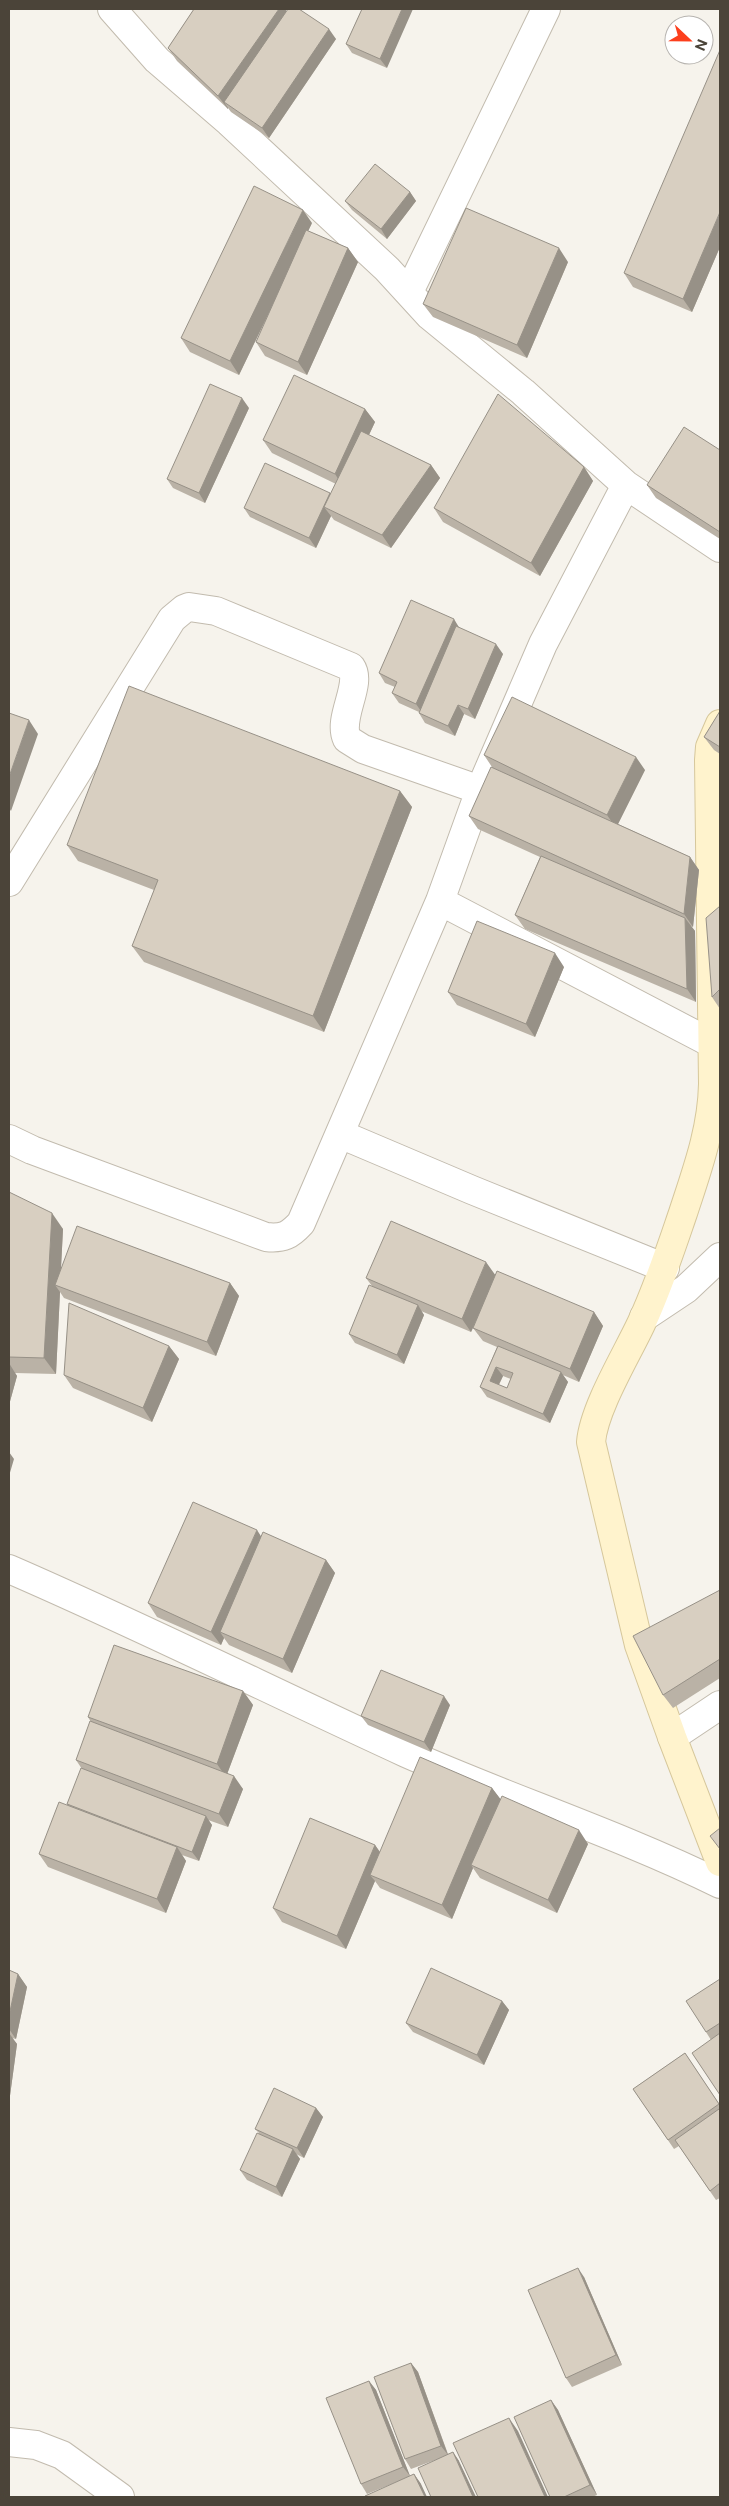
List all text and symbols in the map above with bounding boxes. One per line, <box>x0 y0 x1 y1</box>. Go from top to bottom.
north arrow <box>664 15 714 65</box>
text: N <box>692 37 711 53</box>

